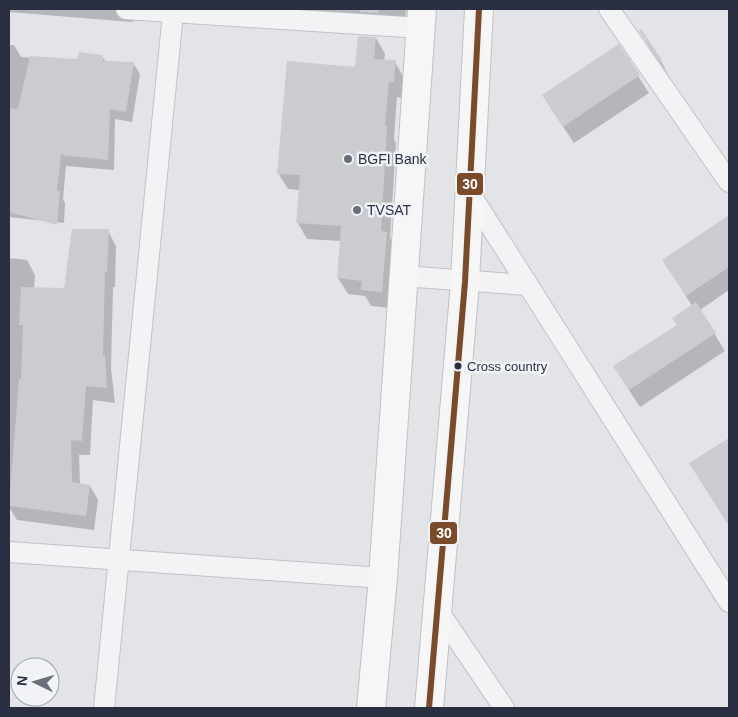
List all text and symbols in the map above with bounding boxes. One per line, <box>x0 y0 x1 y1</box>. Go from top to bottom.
place label: BGFI Bank <box>358 151 427 167</box>
marker: BGFI Bank <box>342 153 354 165</box>
line badge: 30 <box>456 172 484 196</box>
text: 30 <box>462 176 478 192</box>
place label: TVSAT <box>367 202 412 218</box>
marker: TVSAT <box>351 204 363 216</box>
place label: Cross country <box>467 359 548 374</box>
marker: Cross country <box>453 361 463 371</box>
line badge: 30 <box>429 521 458 545</box>
text: 30 <box>436 525 452 541</box>
north arrow <box>10 657 60 707</box>
text: N <box>14 675 30 687</box>

